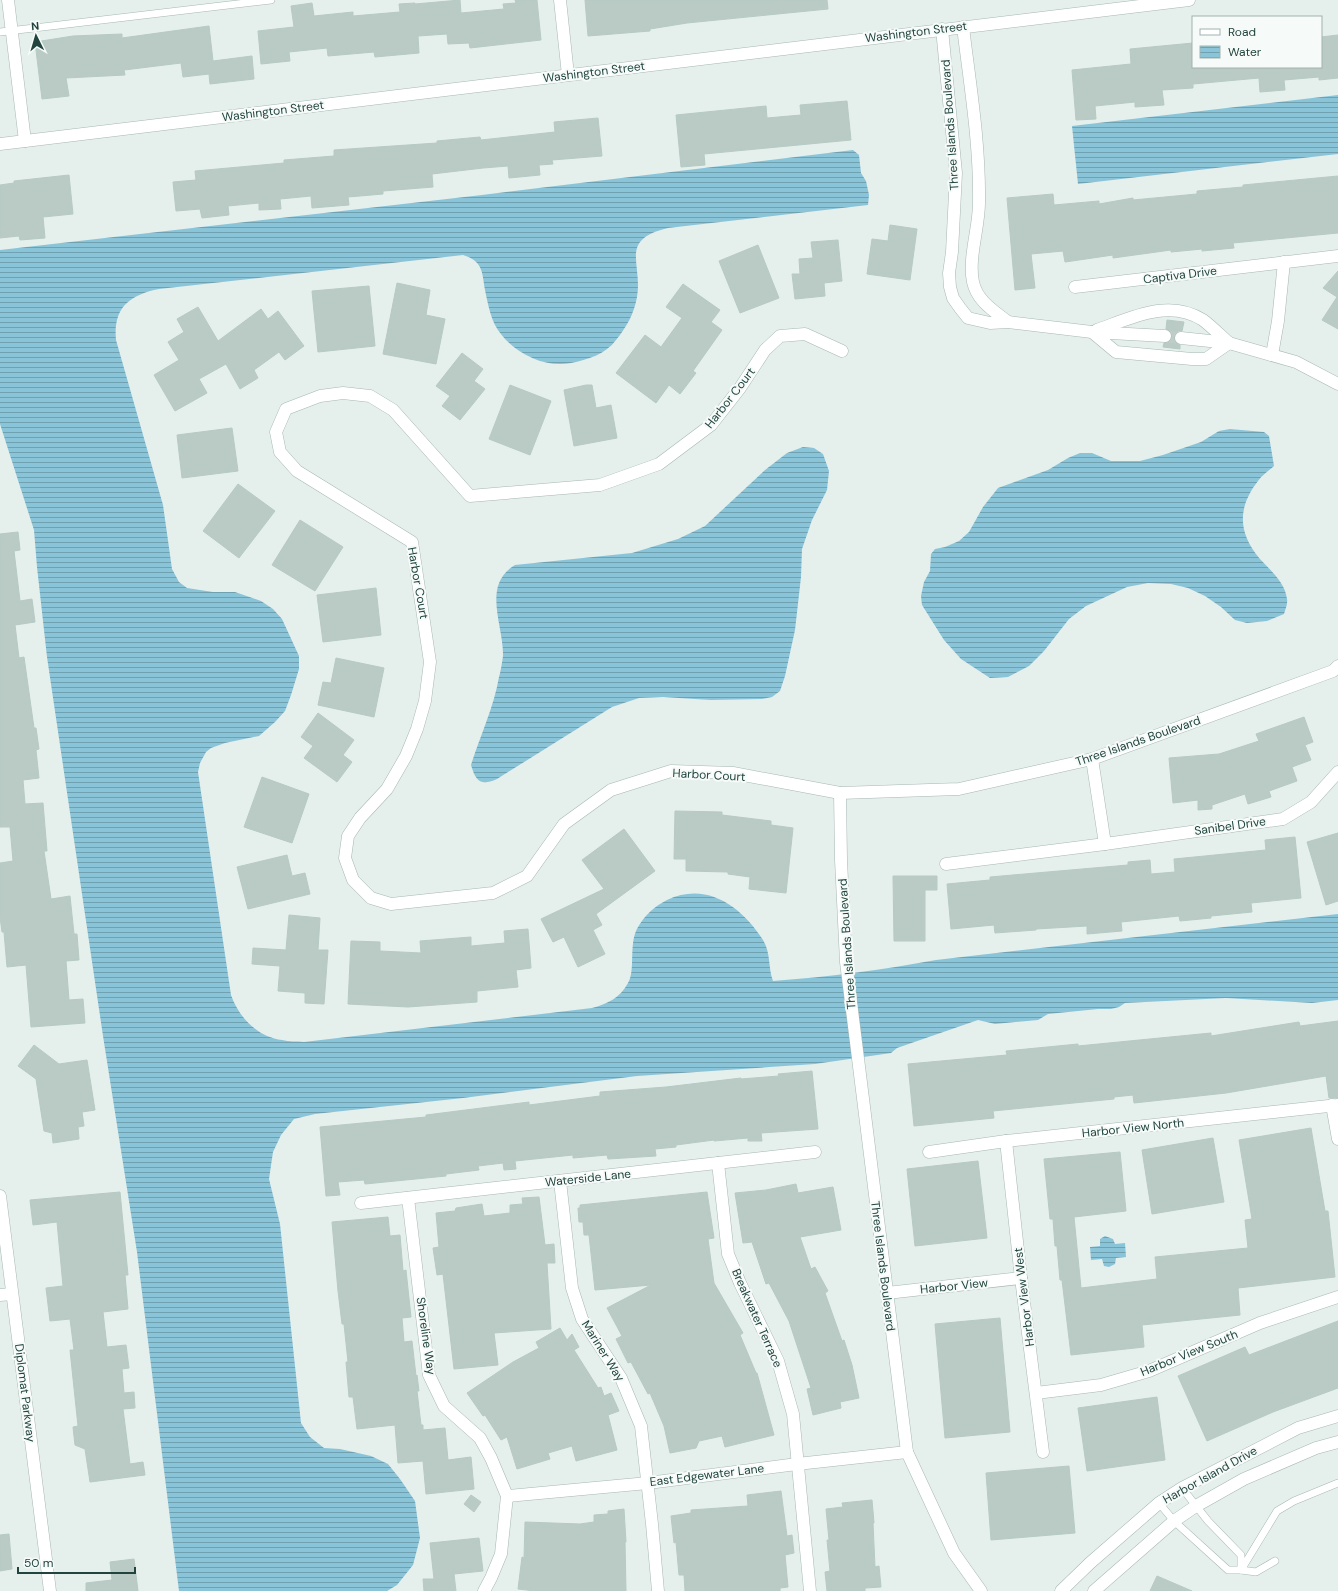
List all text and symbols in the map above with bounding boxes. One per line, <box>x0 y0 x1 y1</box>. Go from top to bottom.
north arrow <box>16 16 56 56</box>
legend <box>1192 16 1322 68</box>
street label: Washington Street <box>864 18 968 46</box>
text: N <box>31 19 40 33</box>
text: Road <box>1228 24 1256 40</box>
text: Water <box>1228 44 1262 60</box>
street label: Washington Street <box>542 58 646 86</box>
street label: Three Islands Boulevard <box>937 59 963 191</box>
street label: Washington Street <box>221 97 325 125</box>
street label: Captiva Drive <box>1142 263 1218 287</box>
street label: Harbor Court <box>701 364 759 432</box>
street label: Harbor Court <box>404 546 432 621</box>
street label: Three Islands Boulevard <box>1073 712 1203 770</box>
street label: Harbor Court <box>672 765 746 785</box>
street label: Sanibel Drive <box>1193 813 1267 839</box>
street label: Three Islands Boulevard <box>834 878 860 1010</box>
street label: Harbor View North <box>1081 1115 1185 1141</box>
street label: Waterside Lane <box>544 1166 632 1190</box>
street label: Three Islands Boulevard <box>867 1200 899 1332</box>
street label: Harbor View West <box>1010 1246 1038 1347</box>
street label: Breakwater Terrace <box>728 1266 786 1370</box>
street label: Harbor View <box>919 1274 989 1298</box>
street label: Shoreline Way <box>413 1296 439 1376</box>
street label: Mariner Way <box>578 1317 628 1385</box>
street label: Harbor View South <box>1138 1326 1240 1380</box>
street label: Diplomat Parkway <box>11 1343 39 1443</box>
street label: Harbor Island Drive <box>1160 1442 1260 1508</box>
street label: East Edgewater Lane <box>649 1460 765 1490</box>
scale bar <box>18 1549 135 1575</box>
text: 50 m <box>24 1555 53 1571</box>

